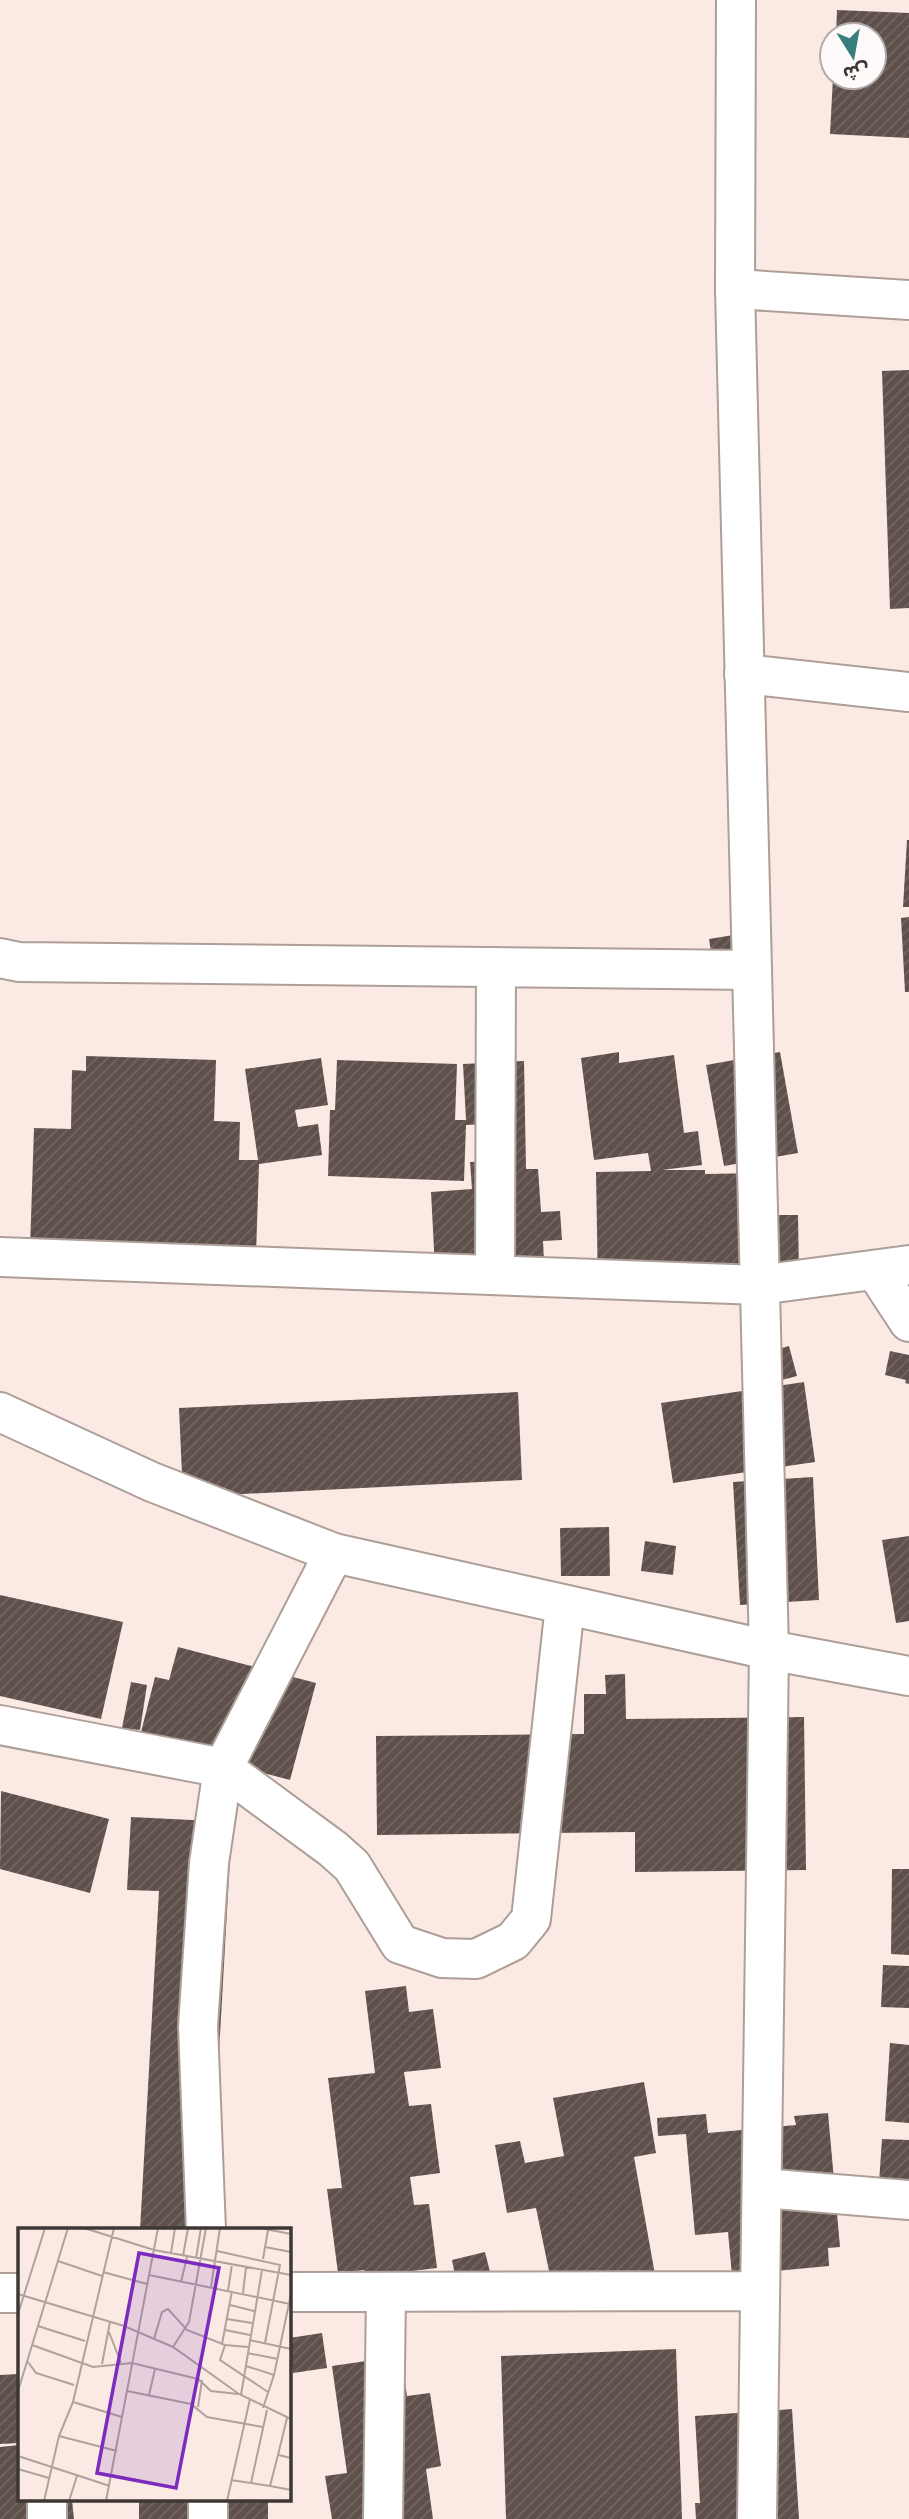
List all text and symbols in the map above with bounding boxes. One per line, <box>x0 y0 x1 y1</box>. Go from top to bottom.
north arrow <box>818 21 888 91</box>
text: ش <box>841 59 871 85</box>
inset map <box>18 2228 290 2502</box>

